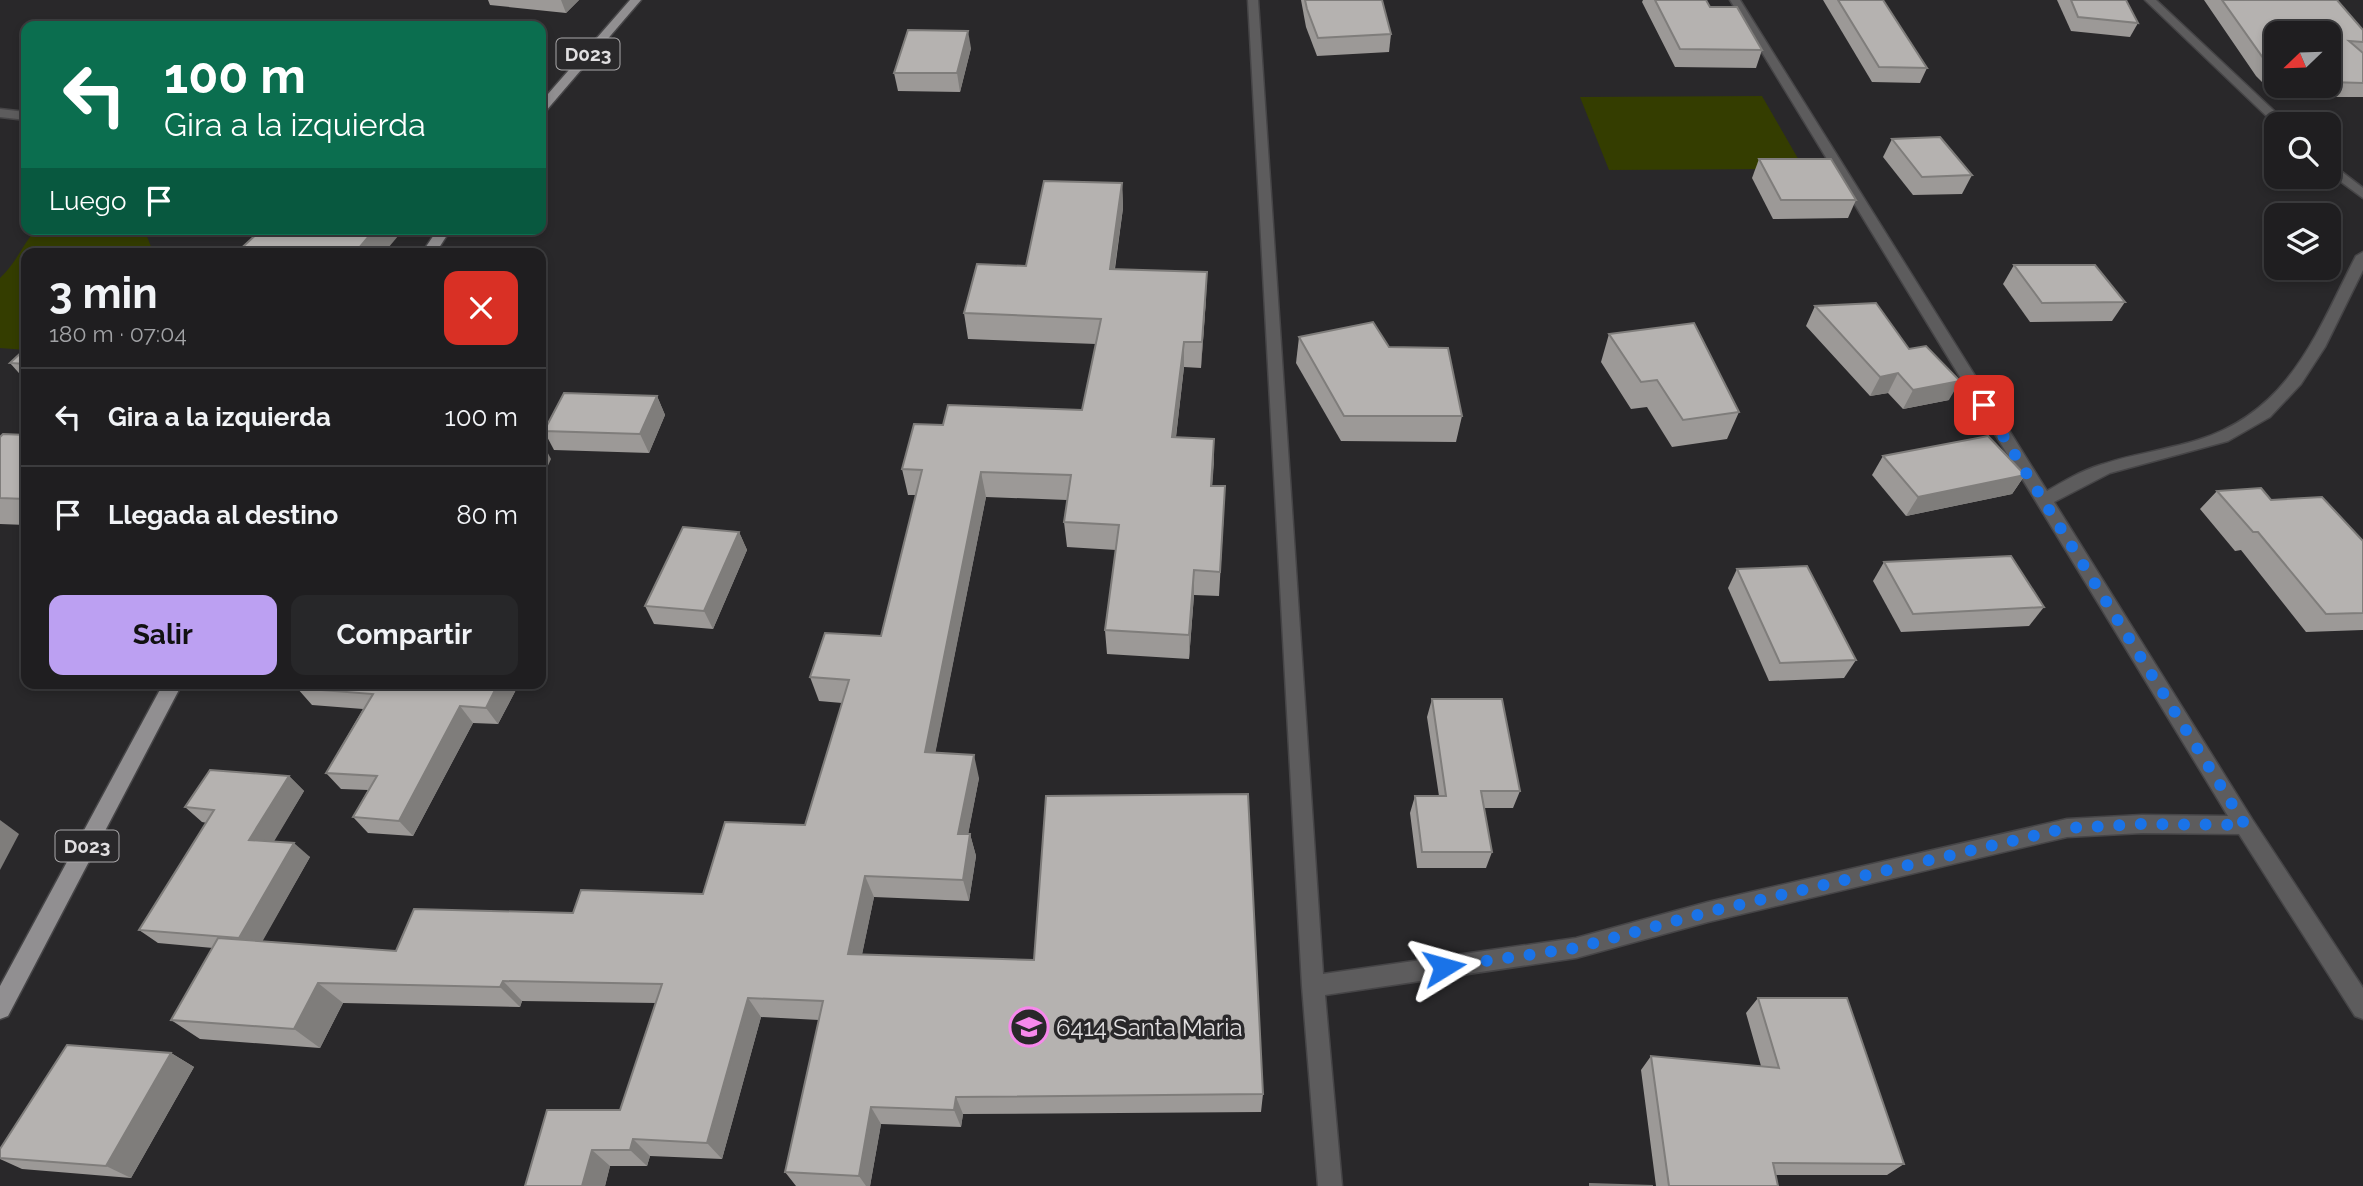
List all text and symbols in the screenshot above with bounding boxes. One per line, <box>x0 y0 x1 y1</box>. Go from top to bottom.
north arrow <box>2264 21 2342 98</box>
map controls <box>2264 21 2341 280</box>
road number: D023 <box>556 38 620 70</box>
text: 100 m <box>164 47 306 104</box>
icon: left <box>49 49 140 140</box>
text: Gira a la izquierda <box>164 106 426 143</box>
button: search <box>2264 112 2341 189</box>
icon: arrive <box>140 182 178 220</box>
text: Luego <box>49 186 126 216</box>
button: layers <box>2264 203 2341 280</box>
text: 3 min <box>49 269 158 318</box>
button: close <box>444 271 518 345</box>
text: 180 m · 07:04 <box>49 320 187 347</box>
pin <box>1954 375 2014 435</box>
icon: arrive <box>1965 386 2003 424</box>
icon: left <box>49 398 87 436</box>
text: Gira a la izquierda <box>108 402 331 432</box>
text: 100 m <box>445 402 518 432</box>
icon: arrive <box>49 496 87 534</box>
text: Llegada al destino <box>108 500 338 530</box>
text: 80 m <box>456 500 518 530</box>
button: Salir <box>49 595 277 675</box>
button: Compartir <box>291 595 518 675</box>
road number: D023 <box>56 831 119 862</box>
position arrow <box>1407 930 1481 1004</box>
school or university icon: 6414 Santa Maria <box>1008 1006 1050 1048</box>
place label: 6414 Santa Maria <box>1056 1013 1243 1042</box>

